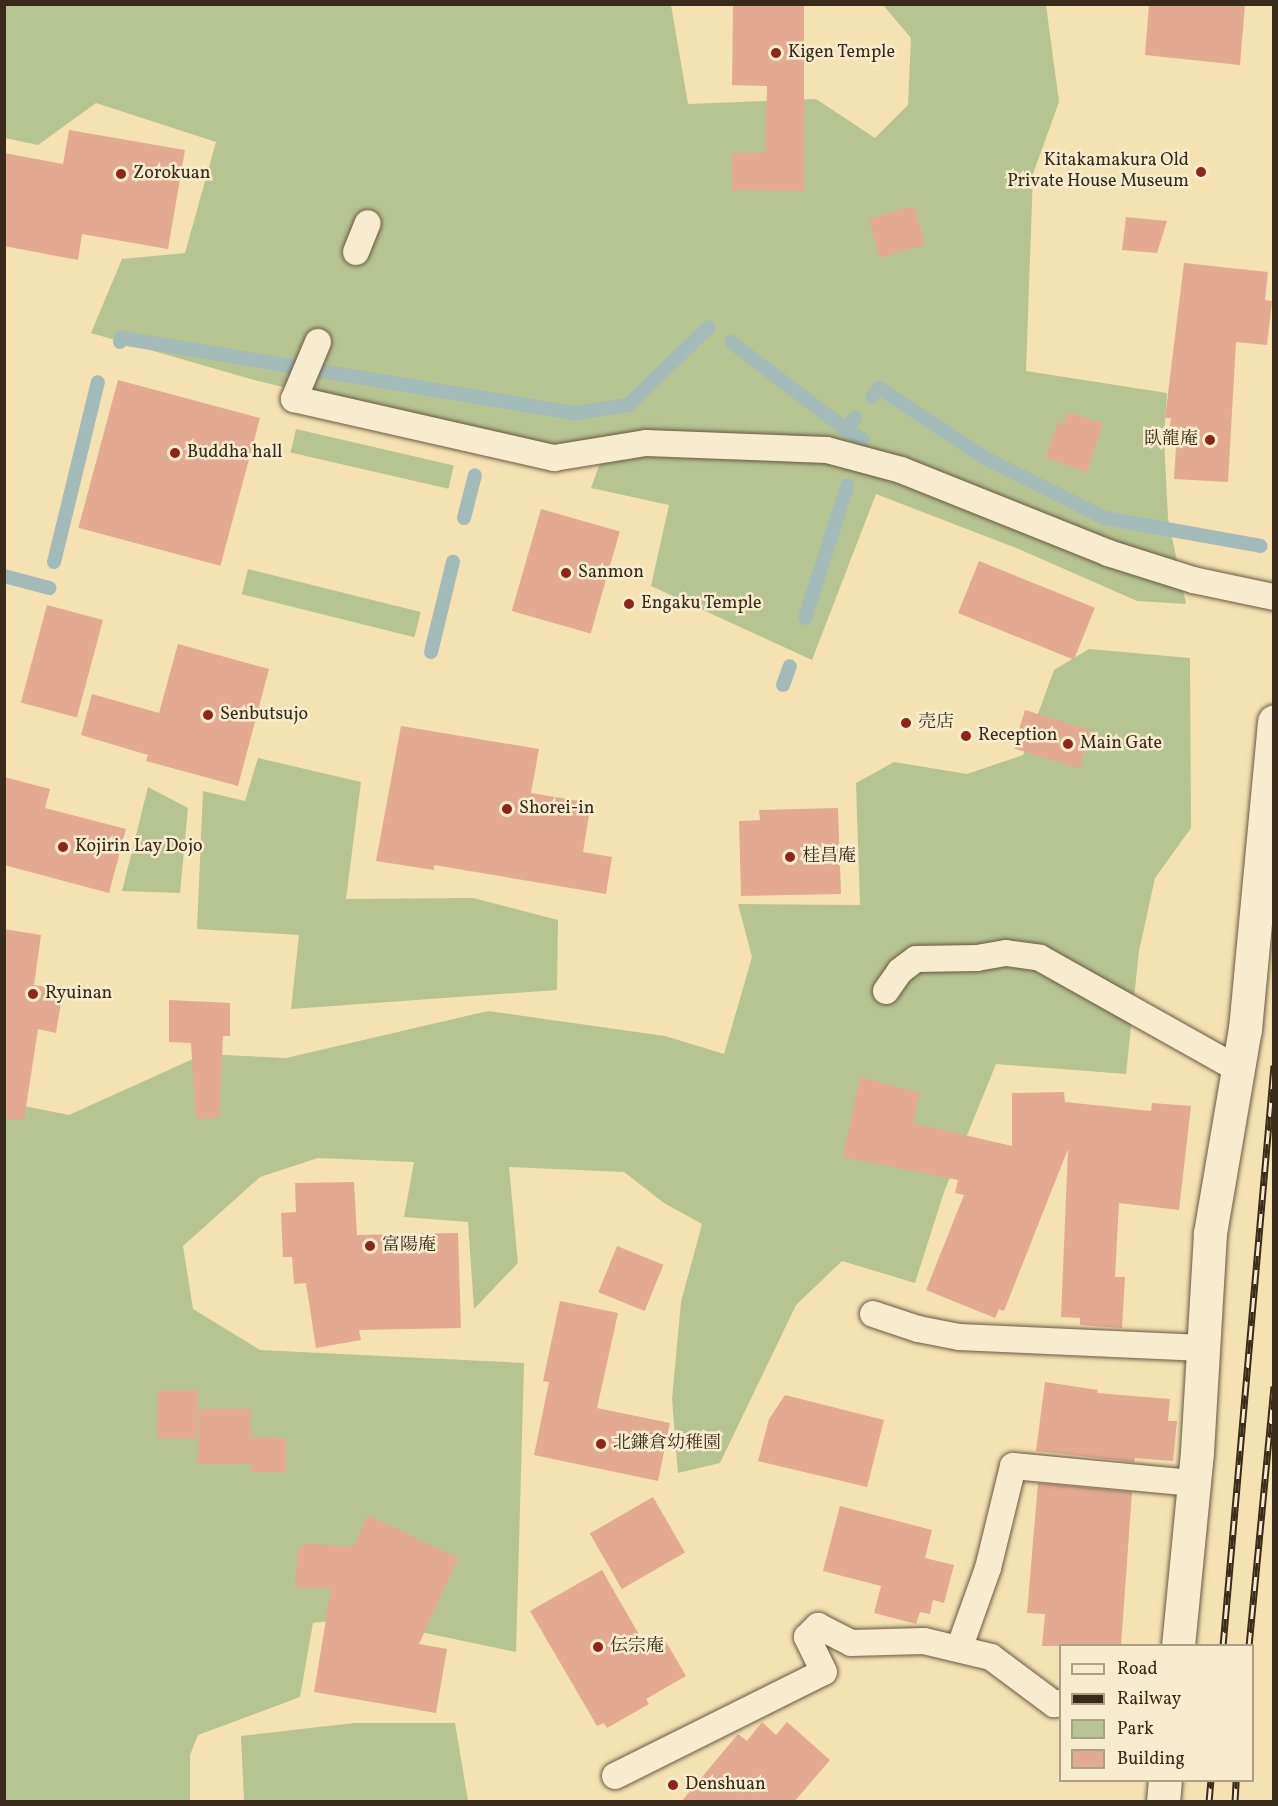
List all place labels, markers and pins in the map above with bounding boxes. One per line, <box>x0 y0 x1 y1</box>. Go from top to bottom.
place label: Kigen Temple <box>788 42 895 64</box>
marker: Kigen Temple <box>769 46 783 60</box>
place label: Kitakamakura Old Private House Museum <box>1007 151 1189 194</box>
place label: Zorokuan <box>133 163 211 185</box>
marker: Kitakamakura Old Private House Museum <box>1194 165 1208 179</box>
marker: Zorokuan <box>114 167 128 181</box>
place label: 臥龍庵 <box>1144 429 1198 451</box>
marker: 臥龍庵 <box>1203 433 1217 447</box>
place label: Buddha hall <box>187 442 282 464</box>
marker: Buddha hall <box>168 446 182 460</box>
place label: Sanmon <box>578 562 644 584</box>
marker: Sanmon <box>559 566 573 580</box>
place label: Engaku Temple <box>641 593 762 615</box>
marker: Engaku Temple <box>622 597 636 611</box>
place label: Senbutsujo <box>220 704 308 726</box>
marker: Senbutsujo <box>201 708 215 722</box>
place label: 売店 <box>918 712 954 734</box>
marker: 売店 <box>899 716 913 730</box>
place label: Reception <box>978 725 1057 747</box>
marker: Reception <box>959 729 973 743</box>
place label: Main Gate <box>1080 733 1162 755</box>
marker: Main Gate <box>1061 737 1075 751</box>
place label: Shorei-in <box>519 798 594 820</box>
marker: Shorei-in <box>500 802 514 816</box>
place label: Kojirin Lay Dojo <box>75 836 203 858</box>
marker: Kojirin Lay Dojo <box>56 840 70 854</box>
place label: 桂昌庵 <box>802 846 856 868</box>
marker: 桂昌庵 <box>783 850 797 864</box>
place label: Ryuinan <box>45 983 112 1005</box>
marker: Ryuinan <box>26 987 40 1001</box>
place label: 富陽庵 <box>382 1235 436 1257</box>
marker: 富陽庵 <box>363 1239 377 1253</box>
place label: 北鎌倉幼稚園 <box>613 1433 721 1455</box>
marker: 北鎌倉幼稚園 <box>594 1437 608 1451</box>
place label: 伝宗庵 <box>610 1636 664 1658</box>
marker: 伝宗庵 <box>591 1640 605 1654</box>
place label: Denshuan <box>685 1774 766 1796</box>
marker: Denshuan <box>666 1778 680 1792</box>

